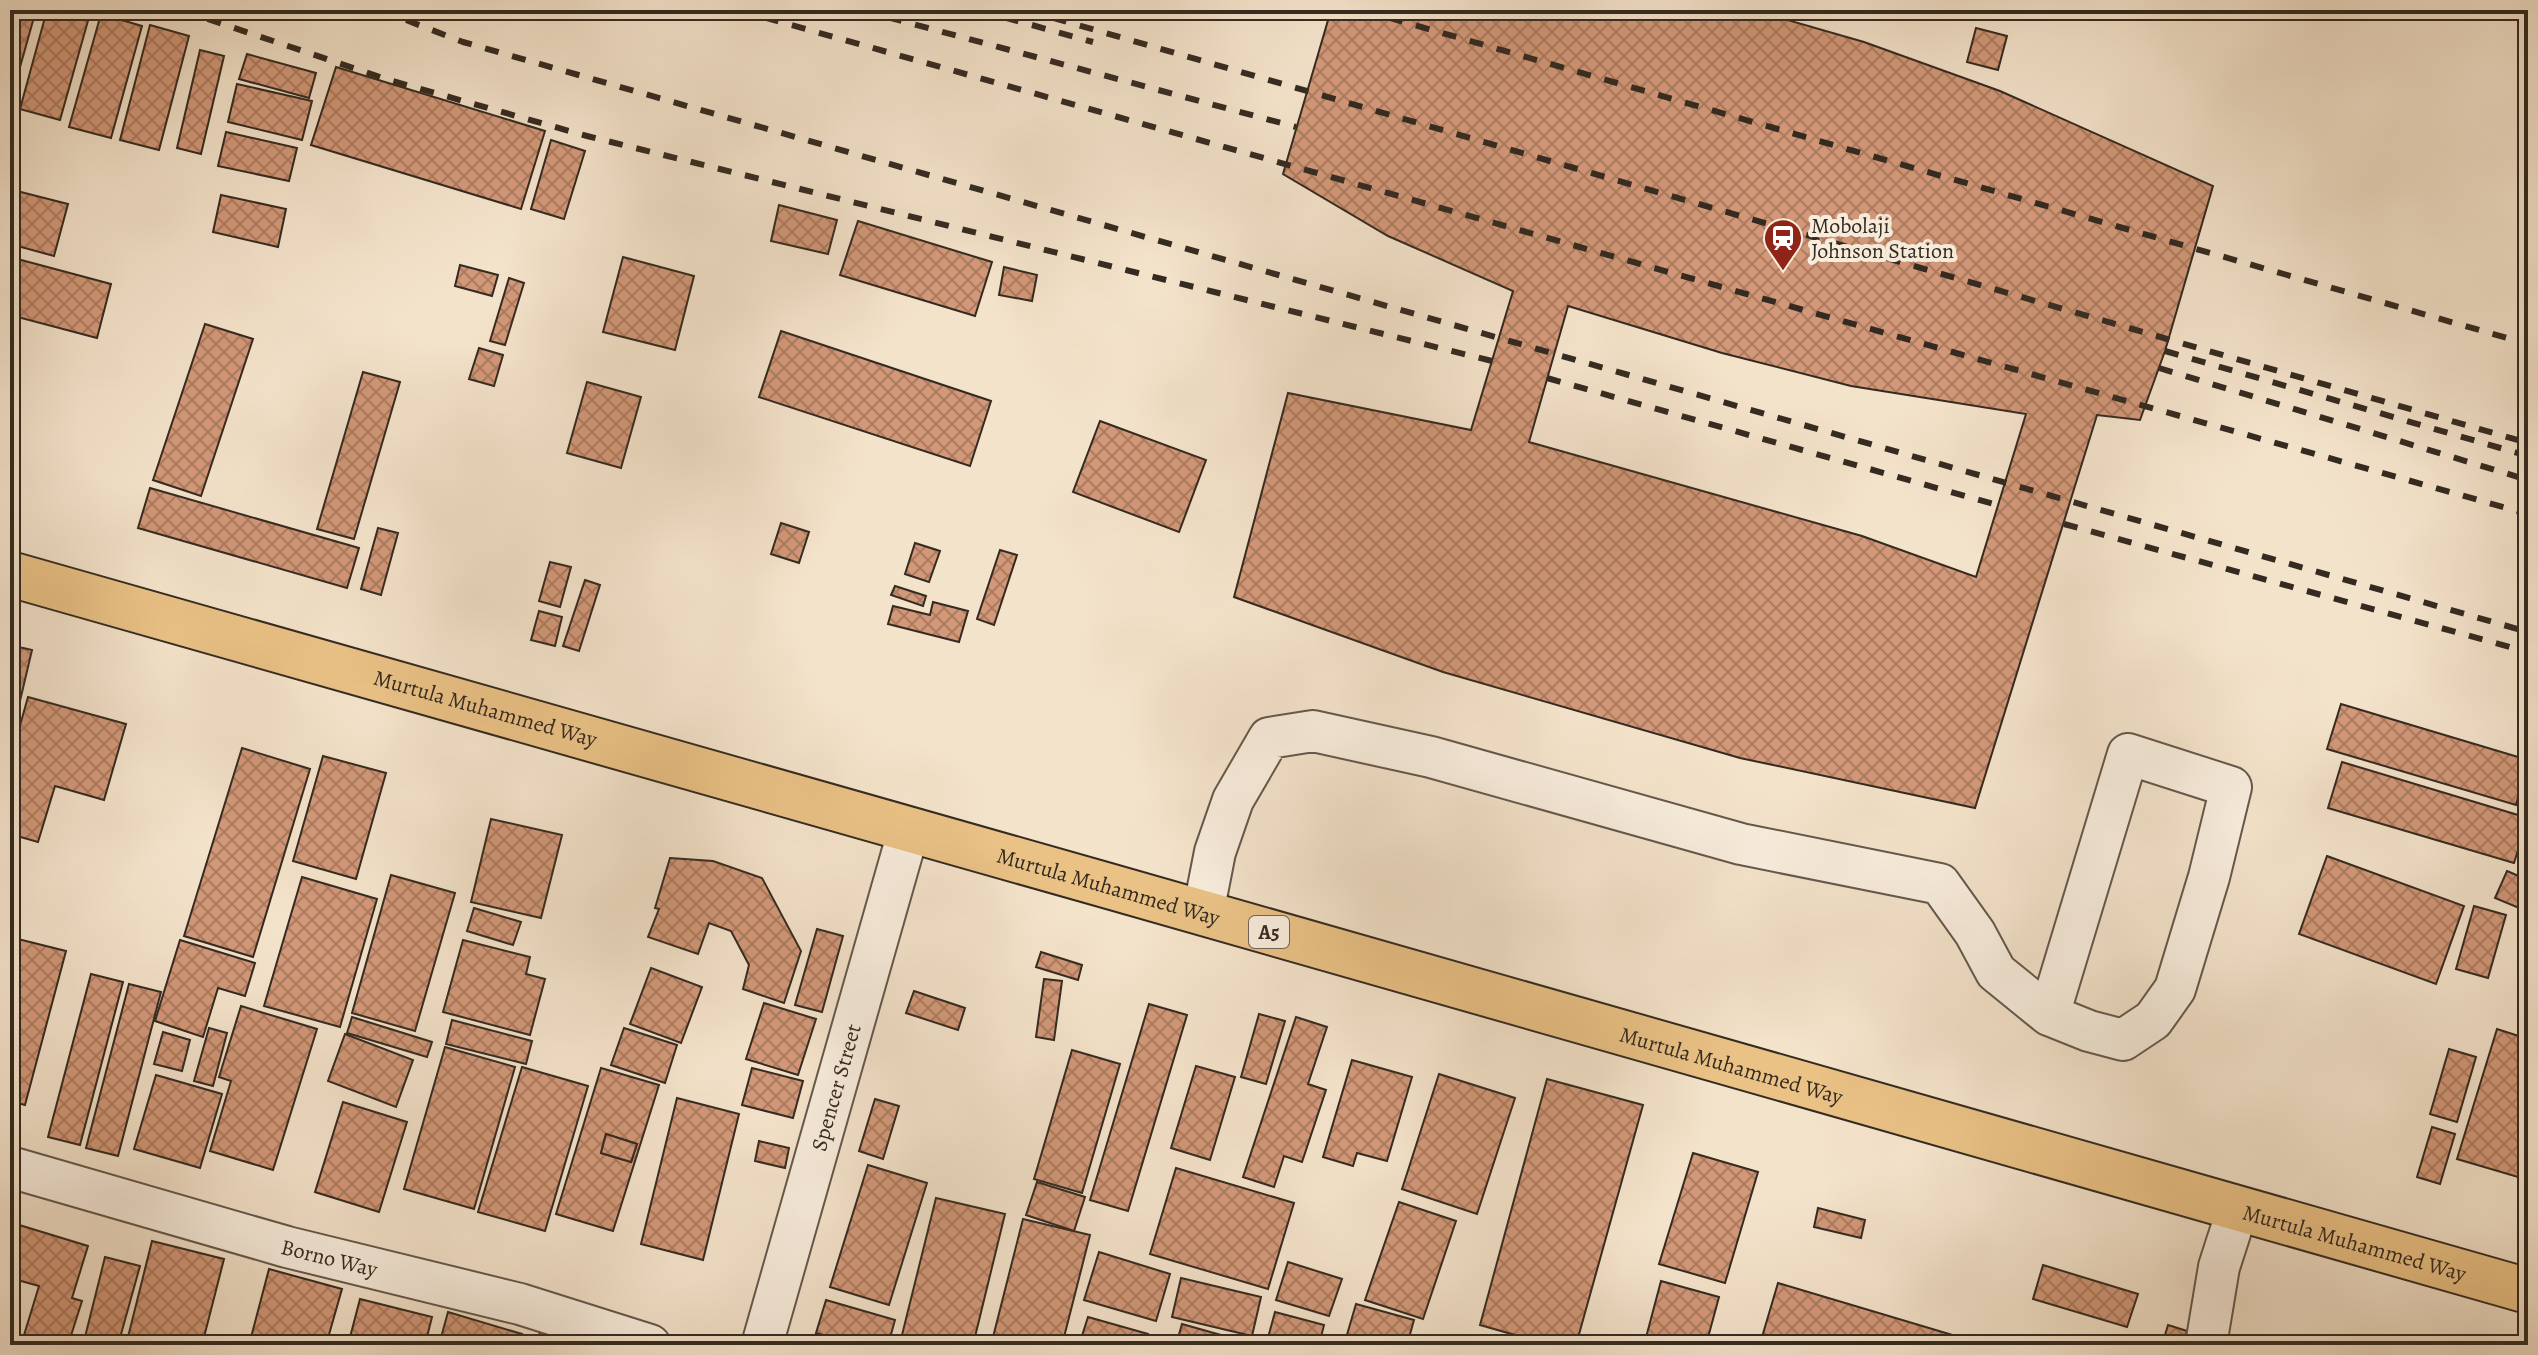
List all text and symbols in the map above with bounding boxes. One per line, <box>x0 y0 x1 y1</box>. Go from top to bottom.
place label: Mobolaji Johnson Station <box>1811 211 1954 266</box>
station icon: Mobolaji Johnson Station <box>1762 217 1804 272</box>
street label: Murtula Muhammed Way <box>370 663 601 755</box>
street label: Murtula Muhammed Way <box>993 841 1224 933</box>
road number: A5 <box>1249 916 1289 948</box>
street label: Spencer Street <box>804 1020 869 1155</box>
street label: Murtula Muhammed Way <box>1616 1020 1846 1112</box>
street label: Murtula Muhammed Way <box>2239 1198 2470 1289</box>
street label: Borno Way <box>278 1232 381 1285</box>

